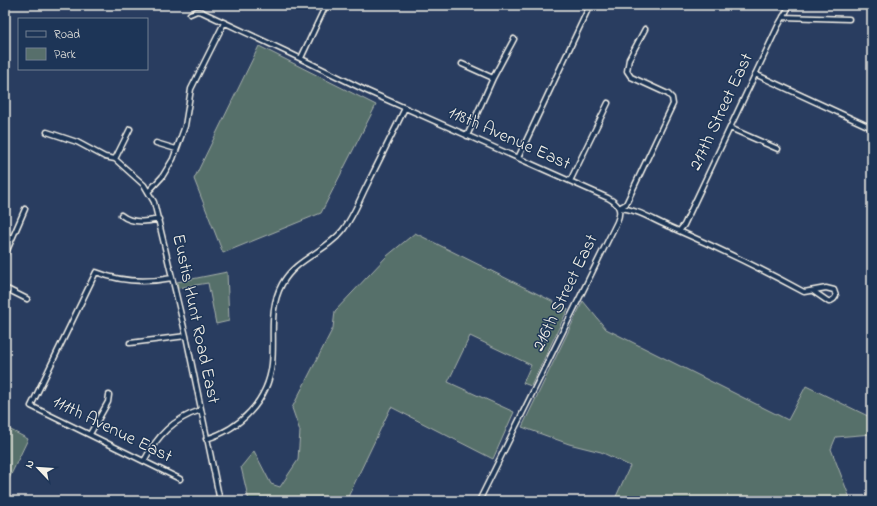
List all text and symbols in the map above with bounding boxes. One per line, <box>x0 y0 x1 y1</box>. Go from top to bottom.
legend <box>18 18 148 70</box>
text: Road <box>54 26 80 44</box>
text: Park <box>54 46 76 64</box>
street label: 217th Street East <box>683 49 761 175</box>
street label: 118th Avenue East <box>444 100 574 178</box>
street label: 216th Street East <box>526 230 606 356</box>
street label: Eustis Hunt Road East <box>164 232 226 406</box>
street label: 111th Avenue East <box>48 390 176 470</box>
north arrow <box>18 448 58 488</box>
text: N <box>21 457 39 471</box>

